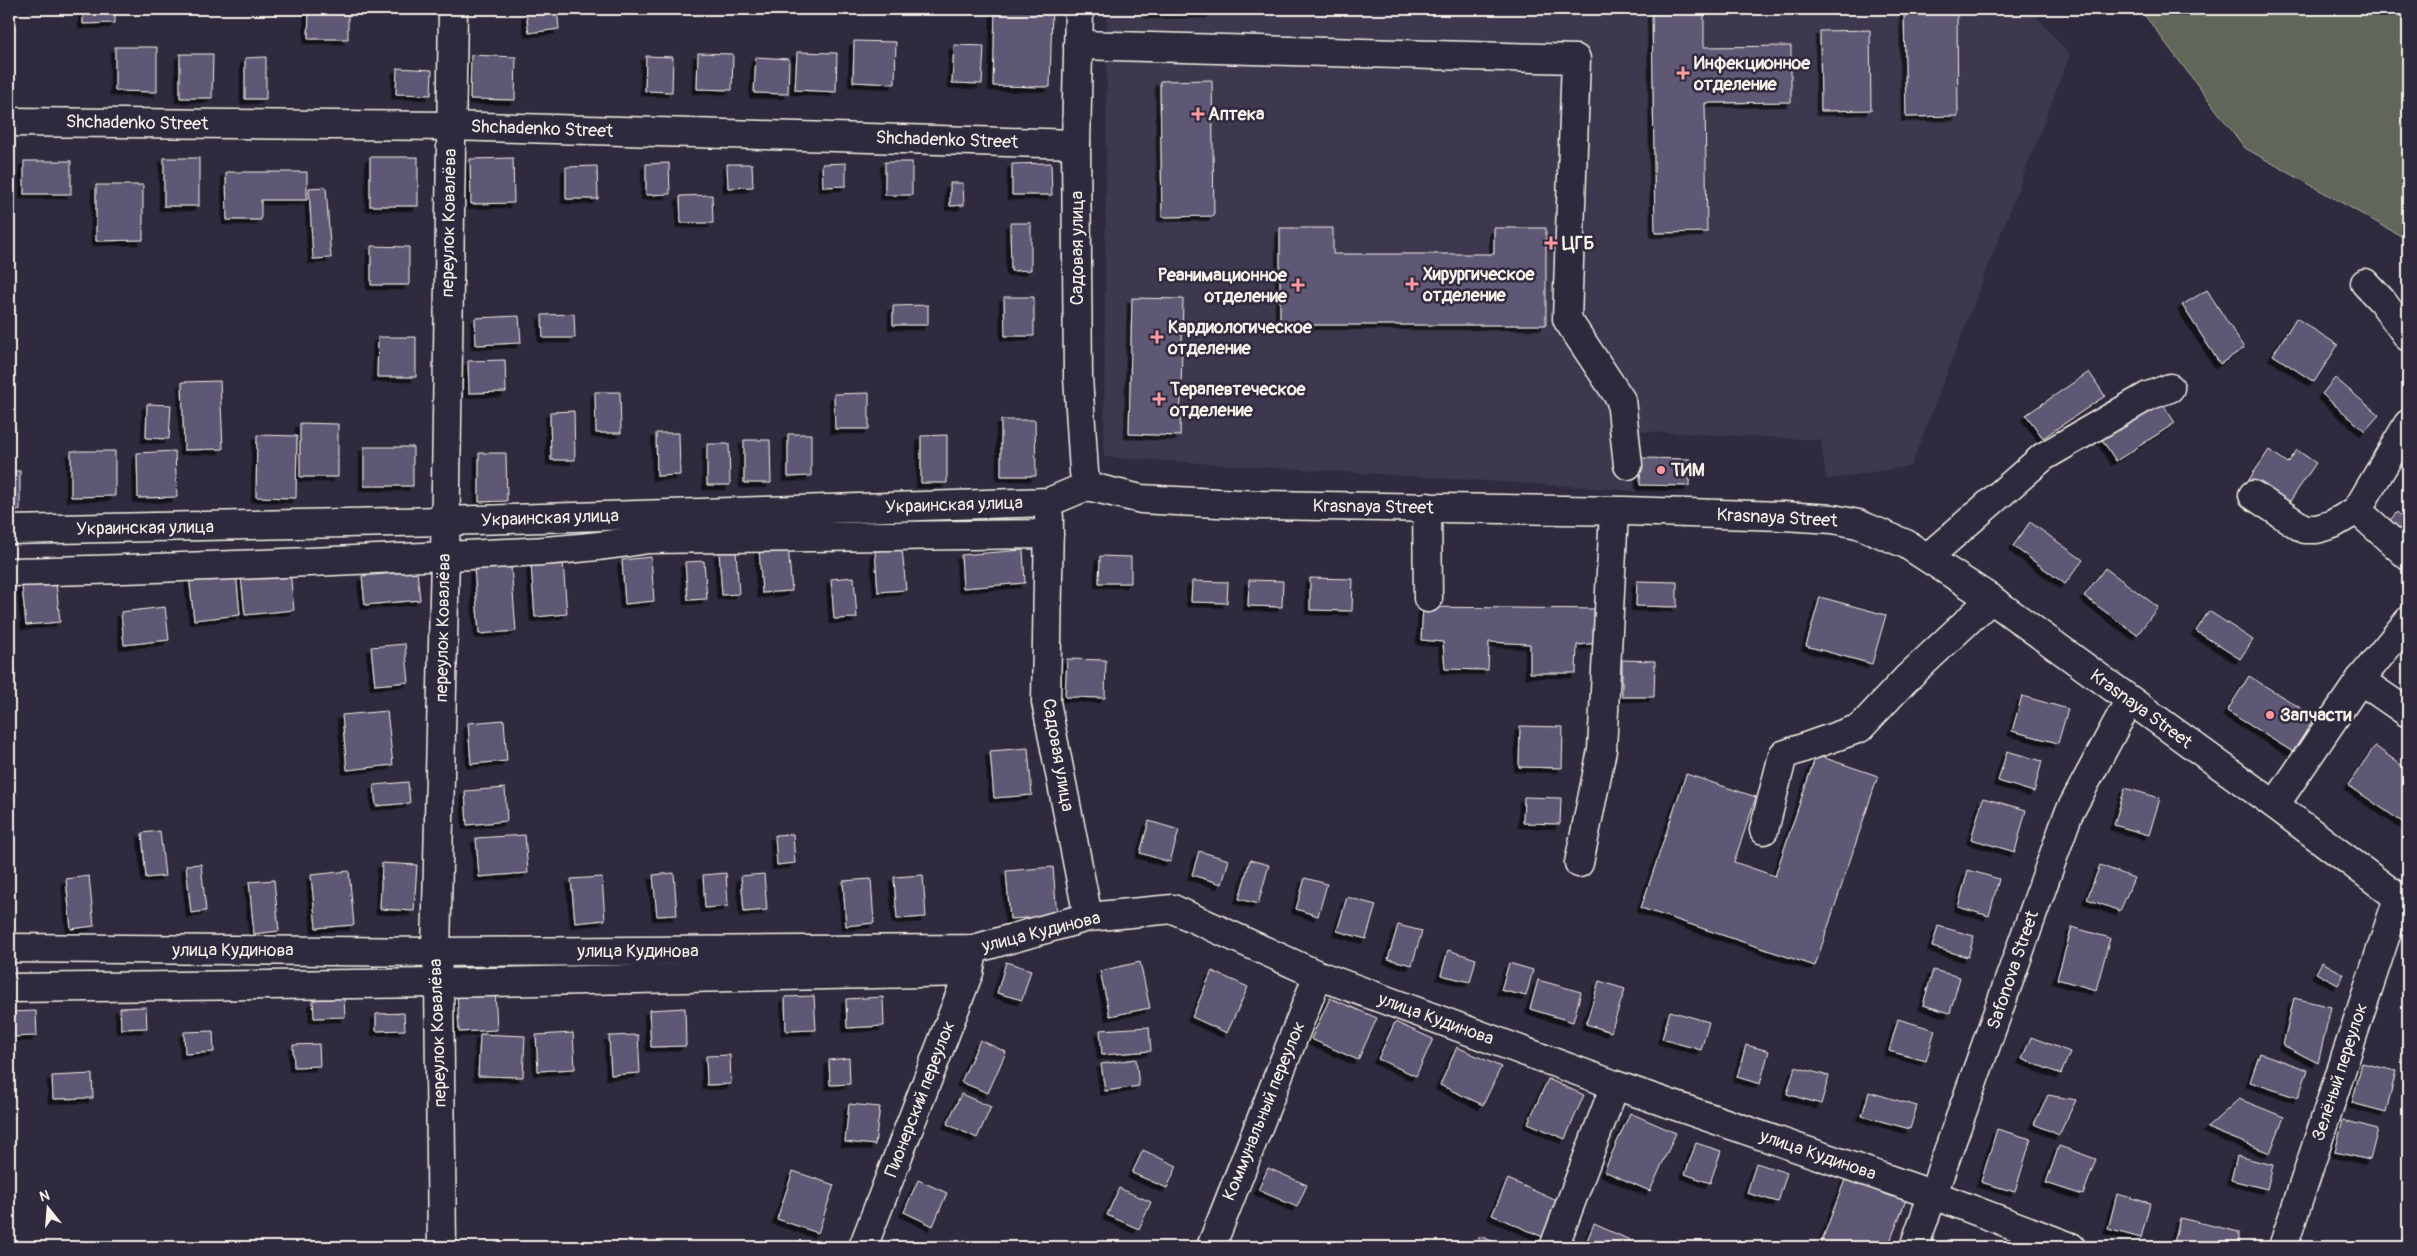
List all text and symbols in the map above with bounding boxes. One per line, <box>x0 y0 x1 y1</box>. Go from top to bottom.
place label: Инфекционное отделение <box>1693 52 1811 96</box>
marker: Инфекционное отделение <box>1676 66 1690 80</box>
place label: Аптека <box>1208 103 1265 126</box>
marker: Аптека <box>1192 108 1204 120</box>
street label: Shchadenko Street <box>66 110 209 136</box>
street label: Shchadenko Street <box>470 115 614 143</box>
street label: Shchadenko Street <box>875 126 1019 154</box>
street label: переулок Ковалёва <box>436 148 462 298</box>
street label: Садовая улица <box>1066 191 1089 305</box>
place label: ЦГБ <box>1562 232 1594 255</box>
marker: ЦГБ <box>1544 236 1558 250</box>
place label: Хирургическое отделение <box>1422 263 1536 307</box>
place label: Реанимационное отделение <box>1158 264 1288 308</box>
marker: Хирургическое отделение <box>1405 277 1419 291</box>
marker: Реанимационное отделение <box>1291 278 1305 292</box>
place label: Кардиологическое отделение <box>1167 316 1313 360</box>
marker: Кардиологическое отделение <box>1150 330 1164 344</box>
place label: Терапевтеческое отделение <box>1169 378 1307 422</box>
marker: Терапевтеческое отделение <box>1152 392 1166 406</box>
place label: ТИМ <box>1670 459 1705 482</box>
marker: ТИМ <box>1655 464 1667 476</box>
street label: Украинская улица <box>885 491 1023 519</box>
street label: Krasnaya Street <box>1312 494 1434 520</box>
street label: Krasnaya Street <box>1716 503 1839 533</box>
street label: Украинская улица <box>481 504 619 532</box>
street label: Украинская улица <box>76 515 214 541</box>
street label: переулок Ковалёва <box>430 553 456 703</box>
street label: Krasnaya Street <box>2085 664 2197 754</box>
street label: Садовая улица <box>1037 697 1079 813</box>
place label: Запчасти <box>2280 704 2352 727</box>
marker: Запчасти <box>2264 709 2276 721</box>
street label: улица Кудинова <box>978 906 1103 958</box>
street label: Safonova Street <box>1982 907 2044 1032</box>
street label: улица Кудинова <box>171 939 294 962</box>
street label: улица Кудинова <box>576 940 699 963</box>
street label: переулок Ковалёва <box>424 958 452 1108</box>
street label: улица Кудинова <box>1374 987 1497 1051</box>
street label: Зелёный переулок <box>2307 1000 2373 1144</box>
street label: Пионерский переулок <box>880 1018 960 1180</box>
street label: Коммунальный переулок <box>1218 1018 1310 1204</box>
street label: улица Кудинова <box>1756 1124 1879 1186</box>
north arrow <box>22 1184 72 1234</box>
text: N <box>37 1187 51 1206</box>

